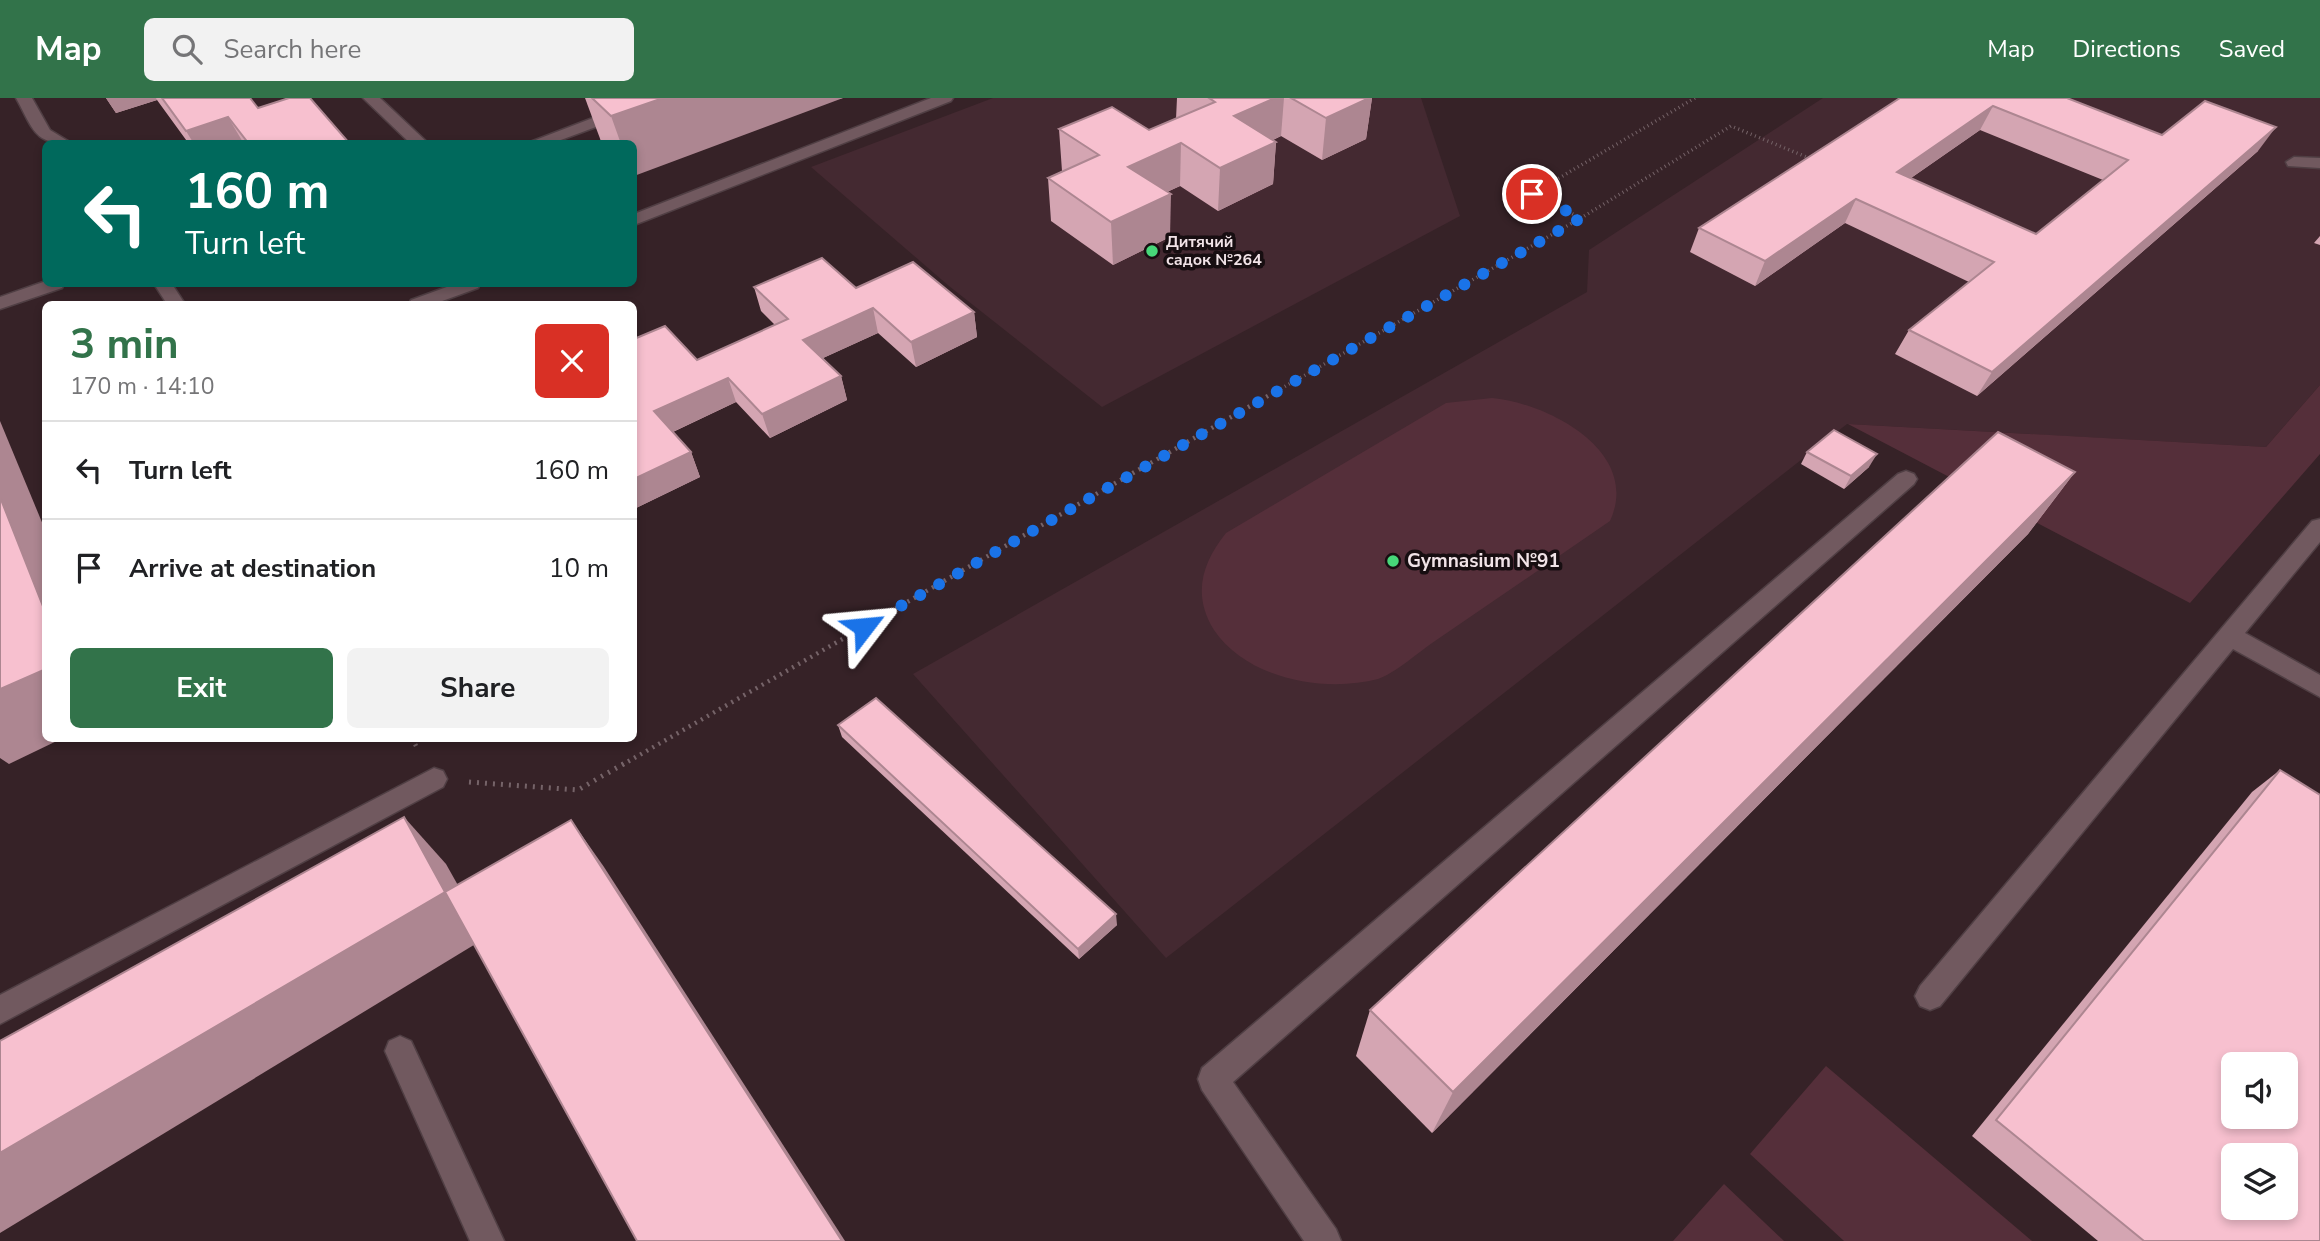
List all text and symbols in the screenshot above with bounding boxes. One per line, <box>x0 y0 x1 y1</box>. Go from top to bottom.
search box <box>144 18 634 81</box>
text: Map <box>35 27 102 72</box>
icon: search <box>168 30 206 68</box>
text: Search here <box>224 32 361 67</box>
text: Map <box>1987 33 2034 65</box>
text: Directions <box>2072 33 2181 65</box>
text: Saved <box>2219 33 2285 65</box>
text: 160 m <box>185 158 329 225</box>
pin <box>1502 164 1562 224</box>
icon: left <box>70 168 161 259</box>
icon: arrive <box>1513 175 1551 213</box>
text: Turn left <box>185 222 305 265</box>
place label: Дитячий садок №264 <box>1166 231 1262 271</box>
marker: Дитячий садок №264 <box>1144 243 1160 259</box>
text: 3 min <box>70 316 179 373</box>
button: close <box>535 324 609 398</box>
text: 170 m · 14:10 <box>70 371 215 402</box>
icon: left <box>70 451 108 489</box>
text: Turn left <box>129 453 232 488</box>
text: 160 m <box>533 453 609 488</box>
place label: Gymnasium №91 <box>1407 548 1560 574</box>
icon: arrive <box>70 549 108 587</box>
text: Arrive at destination <box>129 551 376 586</box>
text: 10 m <box>549 551 609 586</box>
marker: Gymnasium №91 <box>1385 553 1401 569</box>
position arrow <box>827 590 901 664</box>
button: Exit <box>70 648 333 728</box>
button: Share <box>347 648 609 728</box>
map controls <box>2221 1052 2298 1220</box>
button: sound <box>2221 1052 2298 1129</box>
button: layers <box>2221 1143 2298 1220</box>

